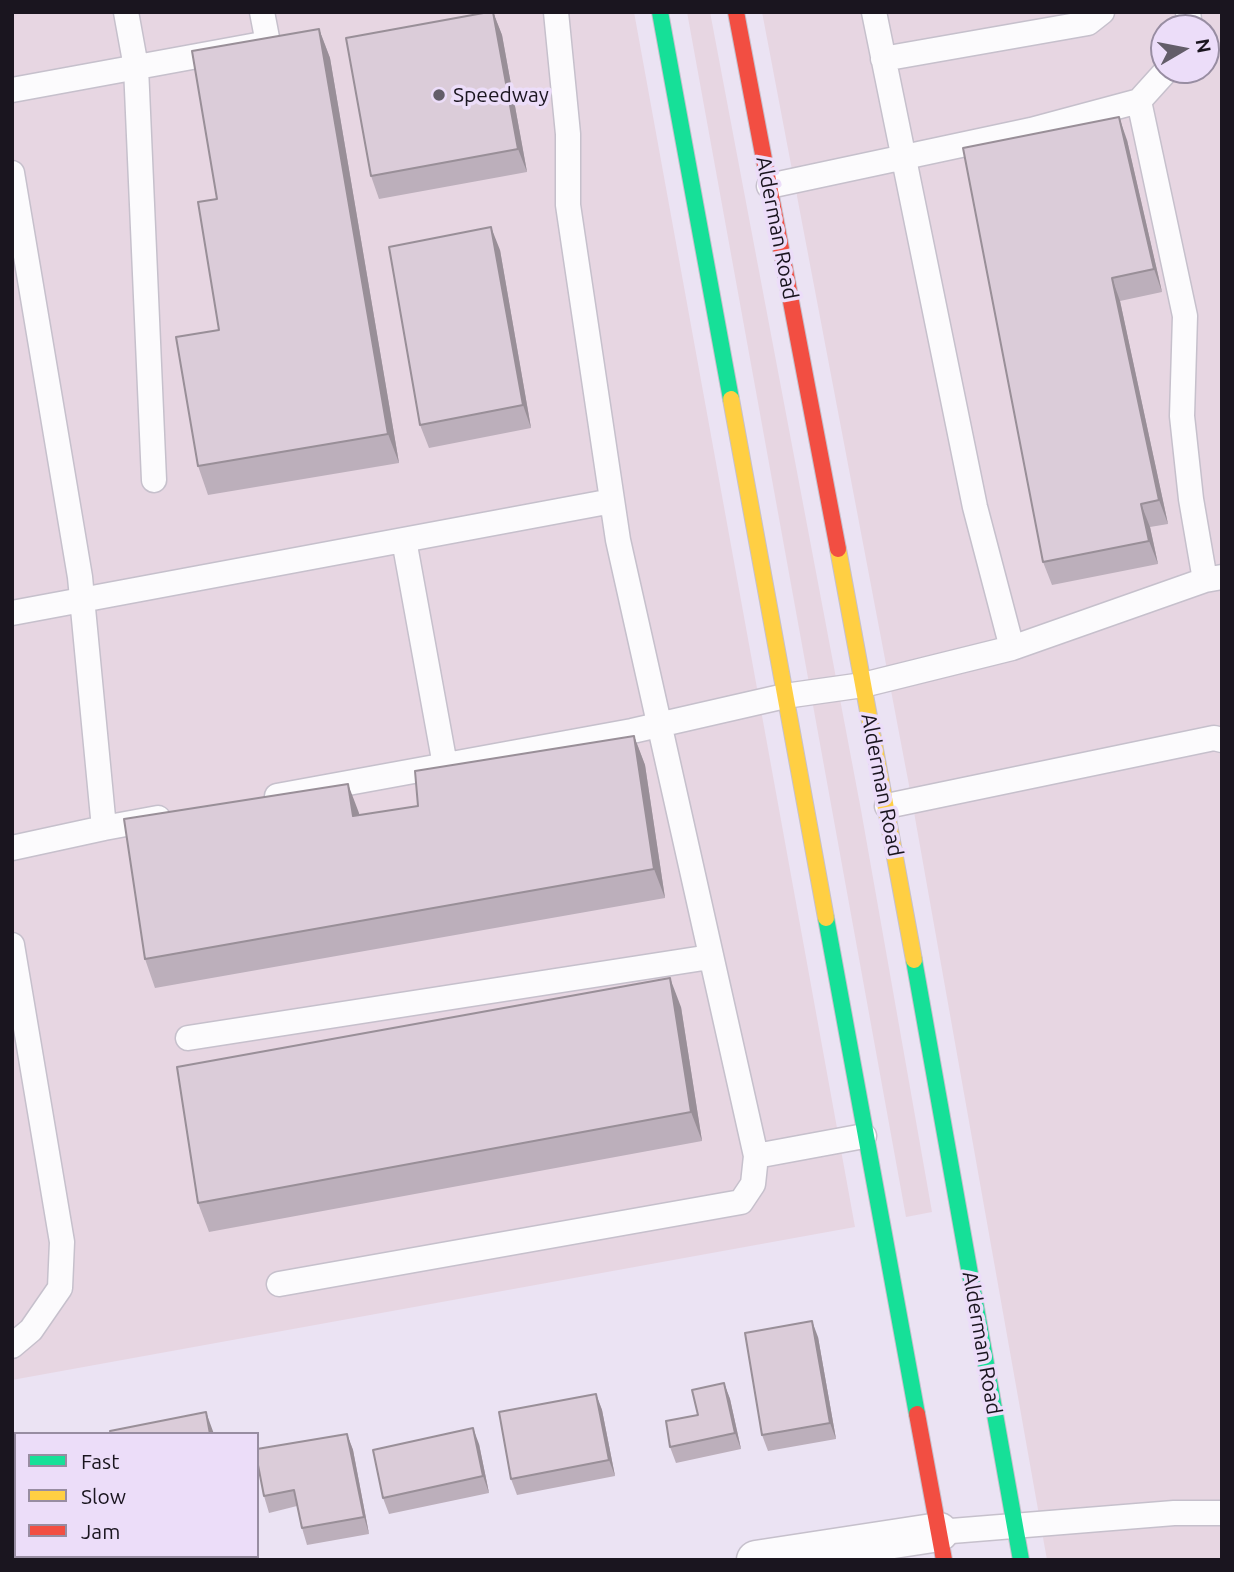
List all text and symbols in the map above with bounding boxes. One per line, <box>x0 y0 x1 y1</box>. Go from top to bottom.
north arrow <box>1150 14 1220 84</box>
text: N <box>1192 37 1216 55</box>
place label: Speedway <box>453 82 549 108</box>
marker: Speedway <box>431 87 447 103</box>
street label: Alderman Road <box>751 154 803 302</box>
street label: Alderman Road <box>856 711 908 859</box>
street label: Alderman Road <box>957 1269 1007 1417</box>
legend <box>14 1432 259 1558</box>
text: Fast <box>81 1449 119 1473</box>
text: Slow <box>81 1484 126 1508</box>
text: Jam <box>81 1519 120 1543</box>

